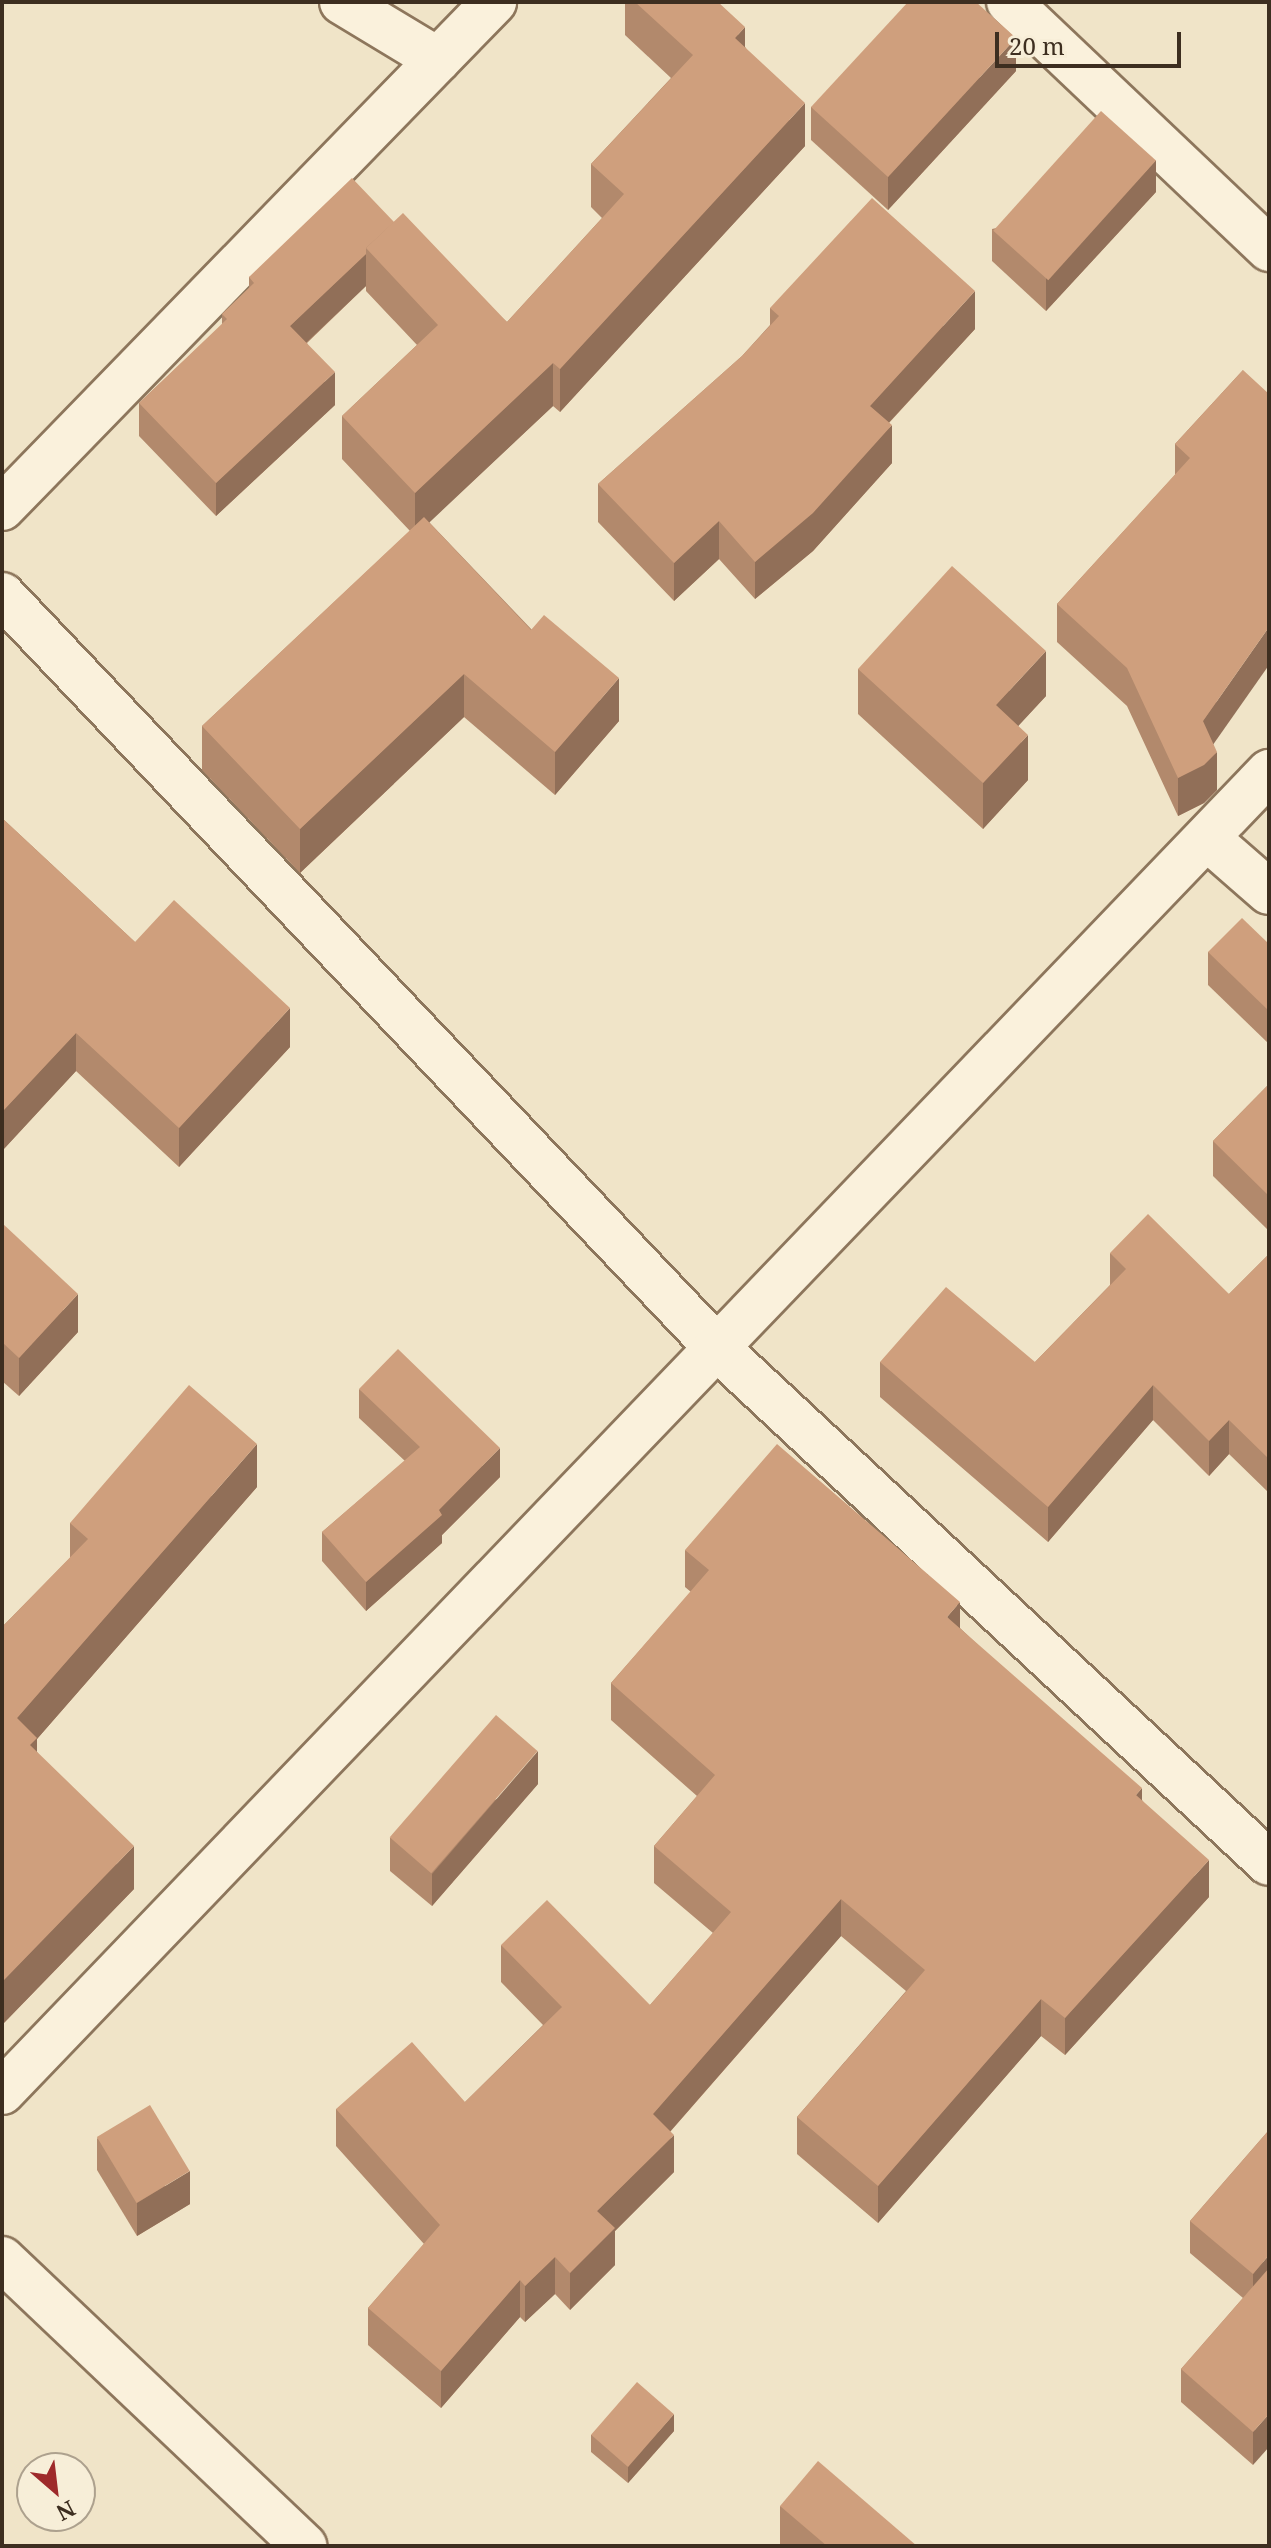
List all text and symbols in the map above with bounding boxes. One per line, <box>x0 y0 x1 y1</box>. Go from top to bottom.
scale bar <box>999 16 1185 66</box>
text: 20 m <box>1009 29 1065 62</box>
north arrow <box>16 2452 96 2532</box>
text: N <box>52 2494 81 2529</box>

